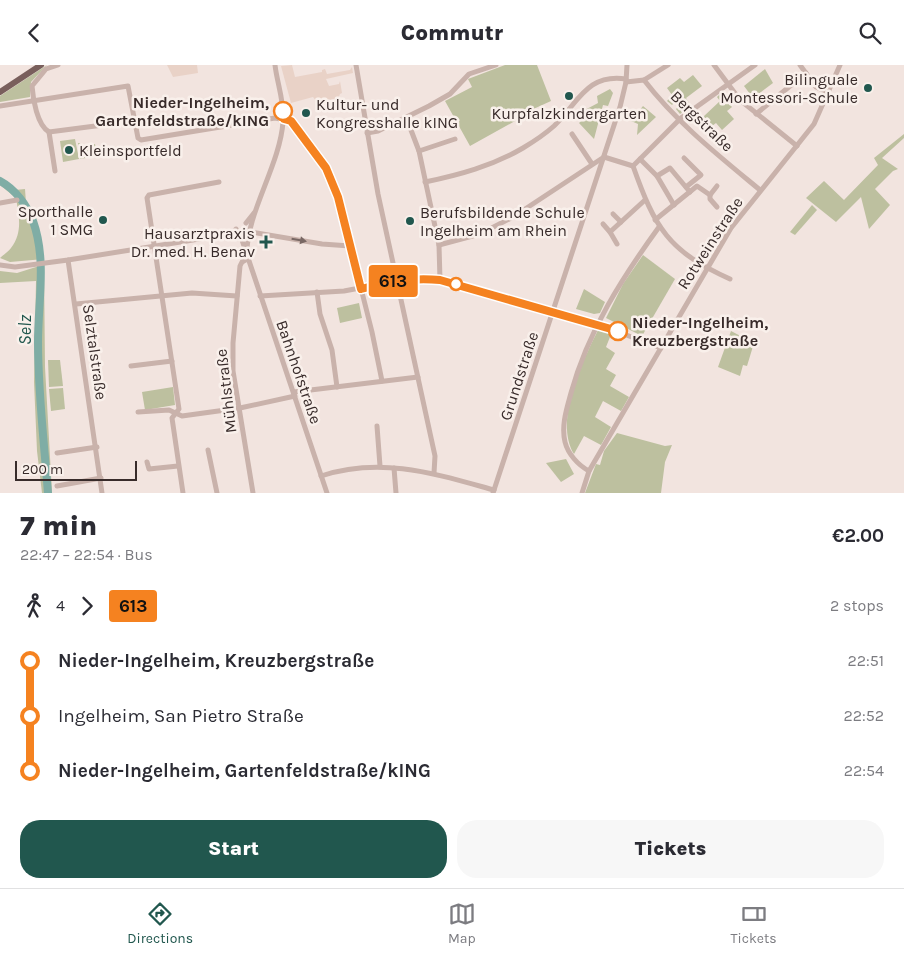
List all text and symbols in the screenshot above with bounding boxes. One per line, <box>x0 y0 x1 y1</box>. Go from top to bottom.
icon: back <box>20 19 48 47</box>
icon: search <box>856 19 884 47</box>
text: Commutr <box>401 20 503 46</box>
place label: Bilinguale Montessori-Schule <box>720 70 858 107</box>
marker: Bilinguale Montessori-Schule <box>862 82 874 94</box>
street label: Bergstraße <box>667 86 737 156</box>
marker: Kurpfalzkindergarten <box>563 90 575 102</box>
place label: Nieder-Ingelheim, Gartenfeldstraße/kING <box>95 93 269 130</box>
place label: Kultur- und Kongresshalle kING <box>316 95 458 132</box>
marker: Nieder-Ingelheim, Gartenfeldstraße/kING <box>273 101 293 121</box>
place label: Kurpfalzkindergarten <box>491 104 647 123</box>
marker: Kultur- und Kongresshalle kING <box>300 107 312 119</box>
place label: Kleinsportfeld <box>79 141 182 160</box>
marker: Kleinsportfeld <box>63 144 75 156</box>
street label: Rotweinstraße <box>673 193 747 293</box>
place label: Sporthalle 1 SMG <box>18 202 93 239</box>
place label: Berufsbildende Schule Ingelheim am Rhein <box>420 203 585 240</box>
marker: Sporthalle 1 SMG <box>97 214 109 226</box>
marker: Berufsbildende Schule Ingelheim am Rhein <box>404 215 416 227</box>
place label: Hausarztpraxis Dr. med. H. Benav <box>131 224 255 261</box>
marker: Hausarztpraxis Dr. med. H. Benav <box>259 235 273 249</box>
one-way arrow <box>291 236 307 244</box>
line badge: 613 <box>364 265 422 297</box>
text: 613 <box>379 270 407 292</box>
unlabelled marker <box>449 277 463 291</box>
street label: Selztalstraße <box>79 303 111 401</box>
place label: Nieder-Ingelheim, Kreuzbergstraße <box>632 313 768 350</box>
water label: Selz <box>14 315 36 345</box>
street label: Bahnhofstraße <box>272 318 326 426</box>
marker: Nieder-Ingelheim, Kreuzbergstraße <box>608 321 628 341</box>
street label: Grundstraße <box>496 329 542 423</box>
street label: Mühlstraße <box>211 348 241 434</box>
scale bar <box>15 458 138 481</box>
text: 200 m <box>22 461 63 478</box>
text: 7 min <box>20 509 97 542</box>
text: €2.00 <box>832 525 884 547</box>
text: 22:47 – 22:54 · Bus <box>20 545 153 564</box>
icon: walk <box>20 592 48 620</box>
icon: forward <box>73 592 101 620</box>
text: 613 <box>119 595 147 617</box>
text: 4 <box>56 596 65 615</box>
text: 2 stops <box>830 596 884 615</box>
text: Nieder-Ingelheim, Kreuzbergstraße <box>58 650 374 672</box>
text: 22:51 <box>847 651 884 670</box>
text: Ingelheim, San Pietro Straße <box>58 705 304 727</box>
text: 22:52 <box>843 706 884 725</box>
text: Nieder-Ingelheim, Gartenfeldstraße/kING <box>58 760 431 782</box>
text: 22:54 <box>844 761 884 780</box>
button: Start <box>20 820 447 878</box>
button: Tickets <box>457 820 884 878</box>
tab: Directions <box>127 900 193 947</box>
tab: Map <box>448 900 476 947</box>
tab: Tickets <box>731 900 777 947</box>

